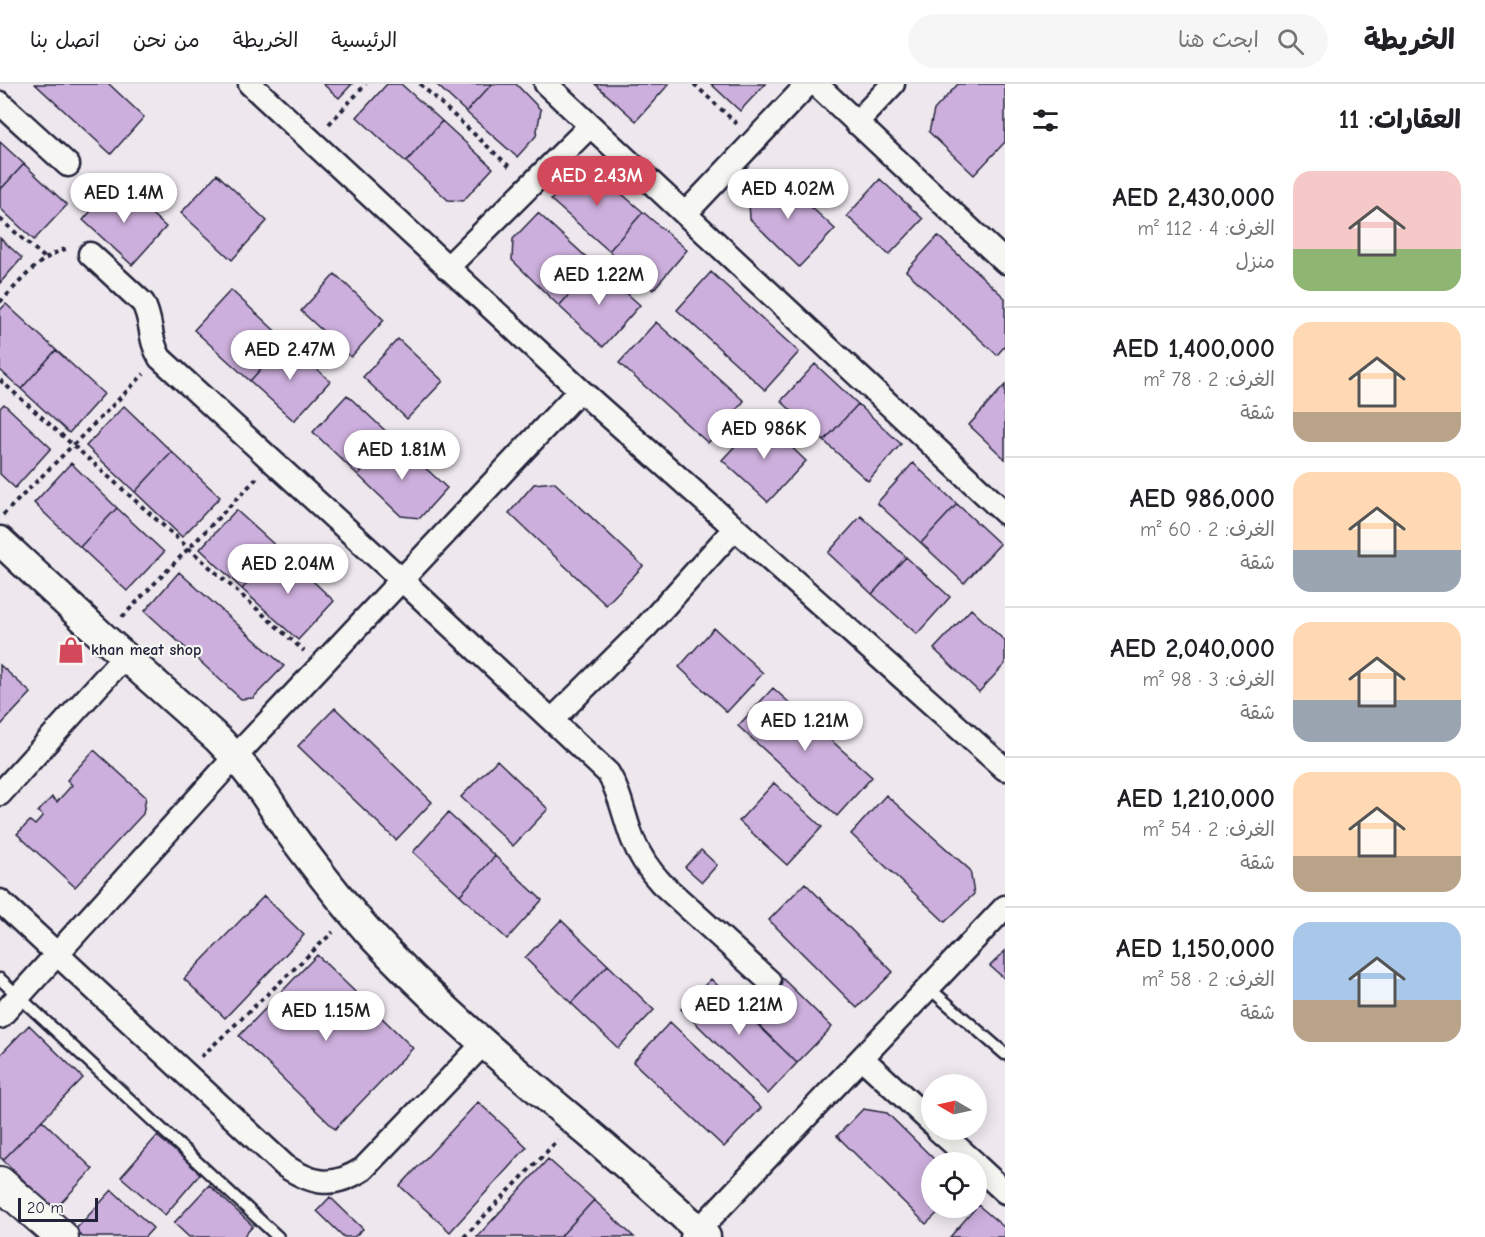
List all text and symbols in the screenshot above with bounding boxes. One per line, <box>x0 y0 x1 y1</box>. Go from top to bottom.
search box <box>908 14 1328 68</box>
text: الخريطة <box>1364 24 1455 56</box>
icon: search <box>1274 25 1307 58</box>
text: ابحث هنا <box>1178 27 1259 53</box>
text: اتصل بنا <box>30 28 100 52</box>
text: من نحن <box>133 28 200 52</box>
text: الخريطة <box>233 28 298 52</box>
text: الرئيسية <box>331 28 397 52</box>
icon: filters <box>1029 104 1062 137</box>
text: العقارات: 11 <box>1339 105 1461 135</box>
pin: AED 2.43M <box>528 156 666 207</box>
text: AED 2.43M <box>551 164 643 187</box>
pin: AED 4.02M <box>719 169 857 220</box>
pin: AED 1.4M <box>62 173 186 224</box>
text: AED 4.02M <box>742 177 835 200</box>
text: AED 1.4M <box>84 181 164 204</box>
text: AED 2,430,000 <box>1112 183 1275 213</box>
icon: home <box>1341 195 1413 267</box>
text: الغرف: 4 · 112 m² <box>1137 217 1275 240</box>
text: منزل <box>1236 250 1275 273</box>
pin: AED 1.22M <box>530 255 668 306</box>
text: AED 1.22M <box>554 263 644 286</box>
pin: AED 2.47M <box>221 330 359 381</box>
text: AED 1,400,000 <box>1113 334 1275 364</box>
text: AED 2.47M <box>245 338 335 361</box>
icon: home <box>1341 346 1413 418</box>
text: الغرف: 2 · 78 m² <box>1143 368 1275 391</box>
text: شقة <box>1240 401 1275 424</box>
pin: AED 986K <box>702 409 826 460</box>
text: AED 986K <box>722 417 806 440</box>
pin: AED 1.81M <box>333 430 471 481</box>
text: AED 1.81M <box>358 438 446 461</box>
text: AED 986,000 <box>1130 484 1275 514</box>
icon: home <box>1341 496 1413 568</box>
text: الغرف: 2 · 60 m² <box>1140 518 1275 541</box>
pin: AED 2.04M <box>219 544 357 595</box>
text: شقة <box>1240 551 1275 574</box>
text: AED 2.04M <box>242 552 335 575</box>
text: AED 2,040,000 <box>1110 634 1275 664</box>
shop icon: khan meat shop <box>56 635 86 665</box>
place label: khan meat shop <box>91 641 201 659</box>
icon: home <box>1341 646 1413 718</box>
text: الغرف: 3 · 98 m² <box>1142 668 1275 691</box>
pin: AED 1.21M <box>736 701 874 752</box>
text: شقة <box>1240 701 1275 724</box>
text: AED 1.21M <box>761 709 849 732</box>
text: AED 1,210,000 <box>1117 784 1275 814</box>
icon: home <box>1341 796 1413 868</box>
text: الغرف: 2 · 54 m² <box>1142 818 1275 841</box>
text: شقة <box>1240 851 1275 874</box>
text: AED 1,150,000 <box>1116 934 1275 964</box>
icon: home <box>1341 946 1413 1018</box>
text: الغرف: 2 · 58 m² <box>1142 968 1275 991</box>
pin: AED 1.21M <box>670 985 808 1036</box>
pin: AED 1.15M <box>257 991 395 1042</box>
text: AED 1.21M <box>695 993 783 1016</box>
text: AED 1.15M <box>282 999 370 1022</box>
text: شقة <box>1240 1001 1275 1024</box>
north arrow <box>921 1074 987 1140</box>
map controls <box>921 1074 987 1218</box>
button: locate <box>921 1152 987 1218</box>
scale bar <box>18 1195 98 1222</box>
text: 20 m <box>27 1199 64 1217</box>

